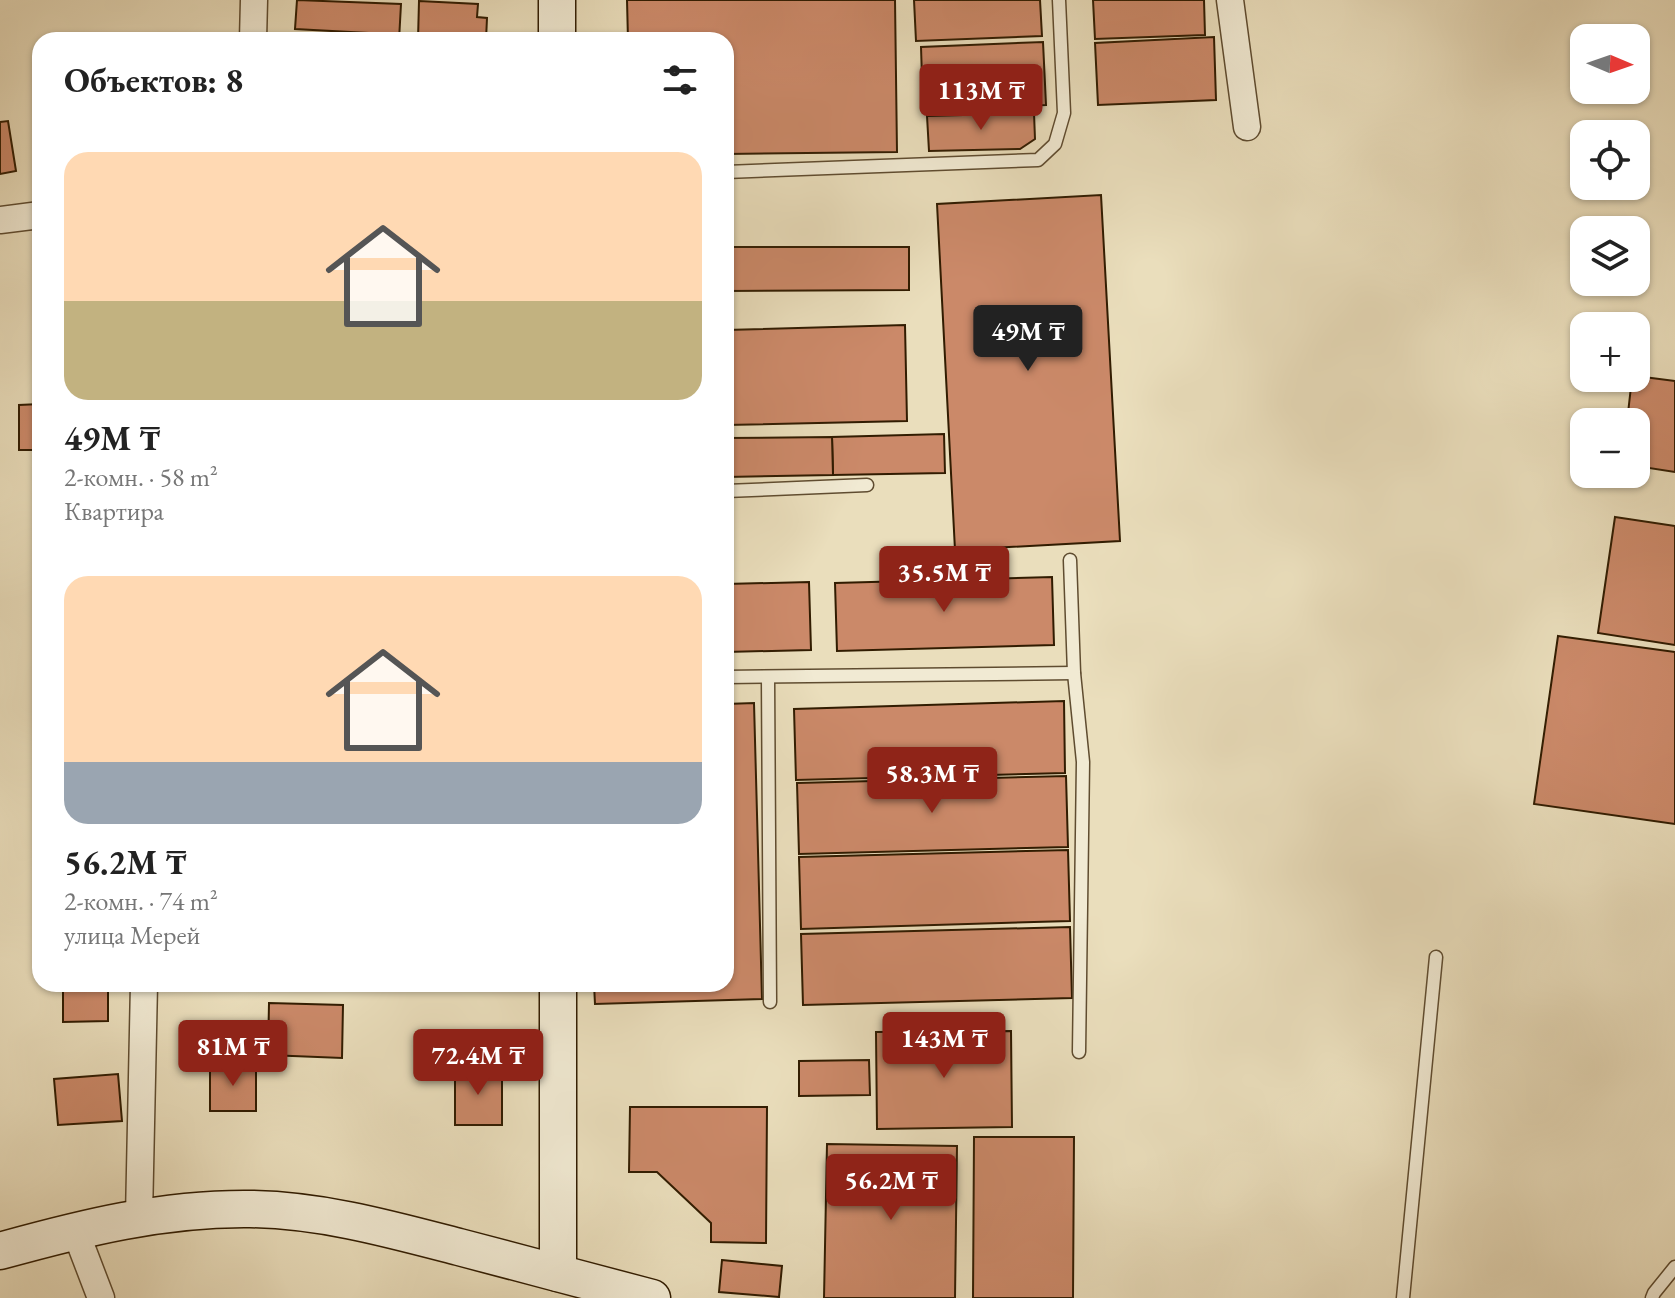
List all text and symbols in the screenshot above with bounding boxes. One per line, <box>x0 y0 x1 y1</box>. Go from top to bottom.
north arrow <box>1570 24 1650 104</box>
map controls <box>1570 24 1650 488</box>
text: Объектов: 8 <box>64 58 243 102</box>
icon: filters <box>658 58 702 102</box>
pin: 113M ₸ <box>916 64 1046 132</box>
text: 113M ₸ <box>937 73 1025 107</box>
button: locate <box>1570 120 1650 200</box>
icon: home <box>311 204 455 348</box>
button: layers <box>1570 216 1650 296</box>
pin: 49M ₸ <box>972 305 1084 373</box>
button: + <box>1570 312 1650 392</box>
text: 49M ₸ <box>991 314 1065 348</box>
button: − <box>1570 408 1650 488</box>
text: 49M ₸ <box>64 416 160 460</box>
text: 2-комн. · 58 m² <box>64 460 218 494</box>
text: Квартира <box>64 494 164 528</box>
pin: 35.5M ₸ <box>870 546 1018 614</box>
text: 35.5M ₸ <box>897 555 991 589</box>
icon: home <box>311 628 455 772</box>
pin: 58.3M ₸ <box>858 747 1006 815</box>
text: 58.3M ₸ <box>885 756 979 790</box>
text: 56.2M ₸ <box>64 840 186 884</box>
text: 2-комн. · 74 m² <box>64 884 218 918</box>
text: улица Мерей <box>64 918 200 952</box>
pin: 143M ₸ <box>879 1012 1009 1080</box>
pin: 81M ₸ <box>177 1020 289 1088</box>
text: 143M ₸ <box>900 1021 988 1055</box>
text: 81M ₸ <box>196 1029 270 1063</box>
pin: 72.4M ₸ <box>404 1029 552 1097</box>
text: 72.4M ₸ <box>431 1038 525 1072</box>
pin: 56.2M ₸ <box>817 1154 965 1222</box>
text: 56.2M ₸ <box>844 1163 938 1197</box>

